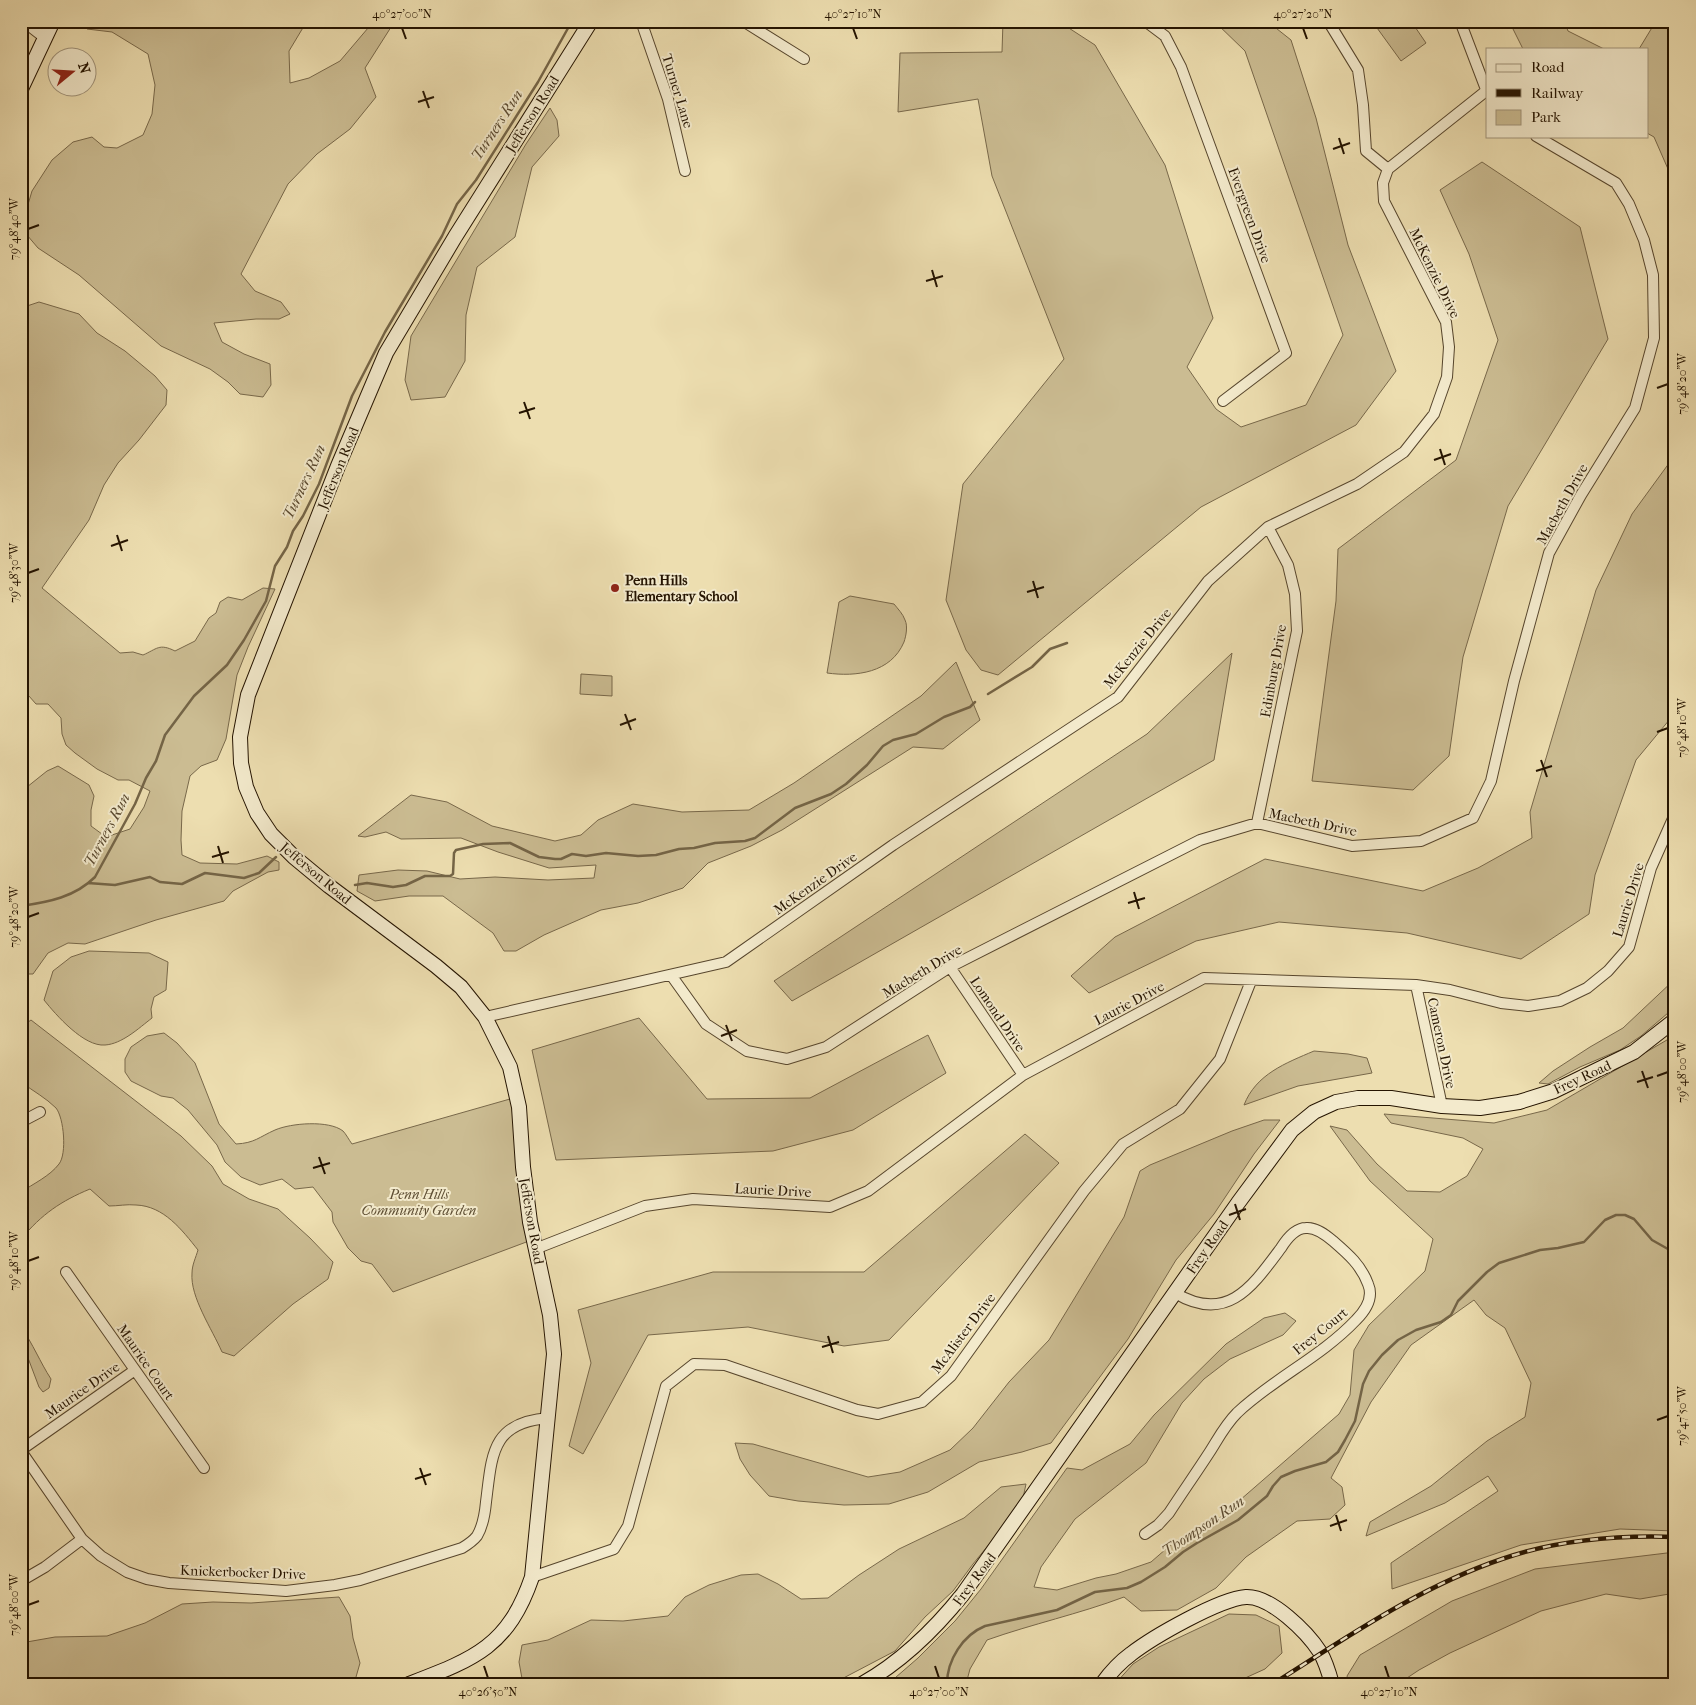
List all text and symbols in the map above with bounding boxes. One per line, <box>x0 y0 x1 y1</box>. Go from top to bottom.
text: 40°27'00"N <box>372 7 432 21</box>
text: 40°27'10"N <box>824 7 882 21</box>
text: 40°27'20"N <box>1273 7 1333 21</box>
north arrow <box>48 48 98 98</box>
legend <box>1486 48 1648 138</box>
street label: Turner Lane <box>658 52 697 130</box>
text: Road <box>1531 58 1565 76</box>
text: N <box>74 60 94 76</box>
street label: Jefferson Road <box>502 72 563 157</box>
text: Railway <box>1531 84 1584 102</box>
water label: Turners Run <box>468 86 526 164</box>
text: Park <box>1531 108 1561 126</box>
street label: Evergreen Drive <box>1224 165 1275 265</box>
text: 79°48'40"W <box>7 197 21 260</box>
street label: McKenzie Drive <box>1405 225 1464 321</box>
text: 79°48'20"W <box>1675 352 1689 415</box>
street label: Jefferson Road <box>314 424 363 513</box>
water label: Turners Run <box>279 442 329 522</box>
street label: Macbeth Drive <box>1533 461 1592 548</box>
text: 79°48'30"W <box>7 542 21 603</box>
place label: Penn Hills Elementary School <box>625 572 738 605</box>
marker: Penn Hills Elementary School <box>609 582 621 594</box>
street label: McKenzie Drive <box>1100 605 1175 692</box>
street label: Edinburg Drive <box>1257 623 1290 719</box>
text: 79°48'10"W <box>1675 697 1689 758</box>
water label: Turners Run <box>80 790 134 870</box>
street label: Macbeth Drive <box>1267 805 1359 840</box>
street label: Jefferson Road <box>276 838 355 908</box>
street label: McKenzie Drive <box>770 848 860 919</box>
street label: Laurie Drive <box>1609 861 1648 939</box>
text: 79°48'20"W <box>7 885 21 948</box>
street label: Macbeth Drive <box>879 941 965 1002</box>
street label: Lomond Drive <box>966 973 1029 1055</box>
street label: Laurie Drive <box>1091 978 1167 1029</box>
street label: Cameron Drive <box>1424 996 1459 1090</box>
text: 79°48'00"W <box>1675 1040 1689 1103</box>
street label: Frey Road <box>1551 1057 1614 1098</box>
street label: Jefferson Road <box>515 1176 548 1266</box>
street label: Laurie Drive <box>734 1180 812 1201</box>
park label: Penn Hills Community Garden <box>362 1186 477 1219</box>
street label: Frey Road <box>1183 1217 1232 1277</box>
text: 79°48'10"W <box>7 1230 21 1291</box>
street label: McAlister Drive <box>928 1290 999 1377</box>
street label: Frey Court <box>1289 1304 1351 1359</box>
street label: Maurice Court <box>113 1321 178 1403</box>
street label: Maurice Drive <box>42 1358 123 1422</box>
text: 79°47'50"W <box>1675 1385 1689 1446</box>
water label: Thompson Run <box>1158 1492 1248 1560</box>
street label: Frey Road <box>949 1549 1000 1609</box>
street label: Knickerbocker Drive <box>180 1562 306 1583</box>
text: 79°48'00"W <box>7 1573 21 1636</box>
text: 40°26'50"N <box>459 1685 517 1699</box>
text: 40°27'00"N <box>909 1685 969 1699</box>
text: 40°27'10"N <box>1360 1685 1418 1699</box>

